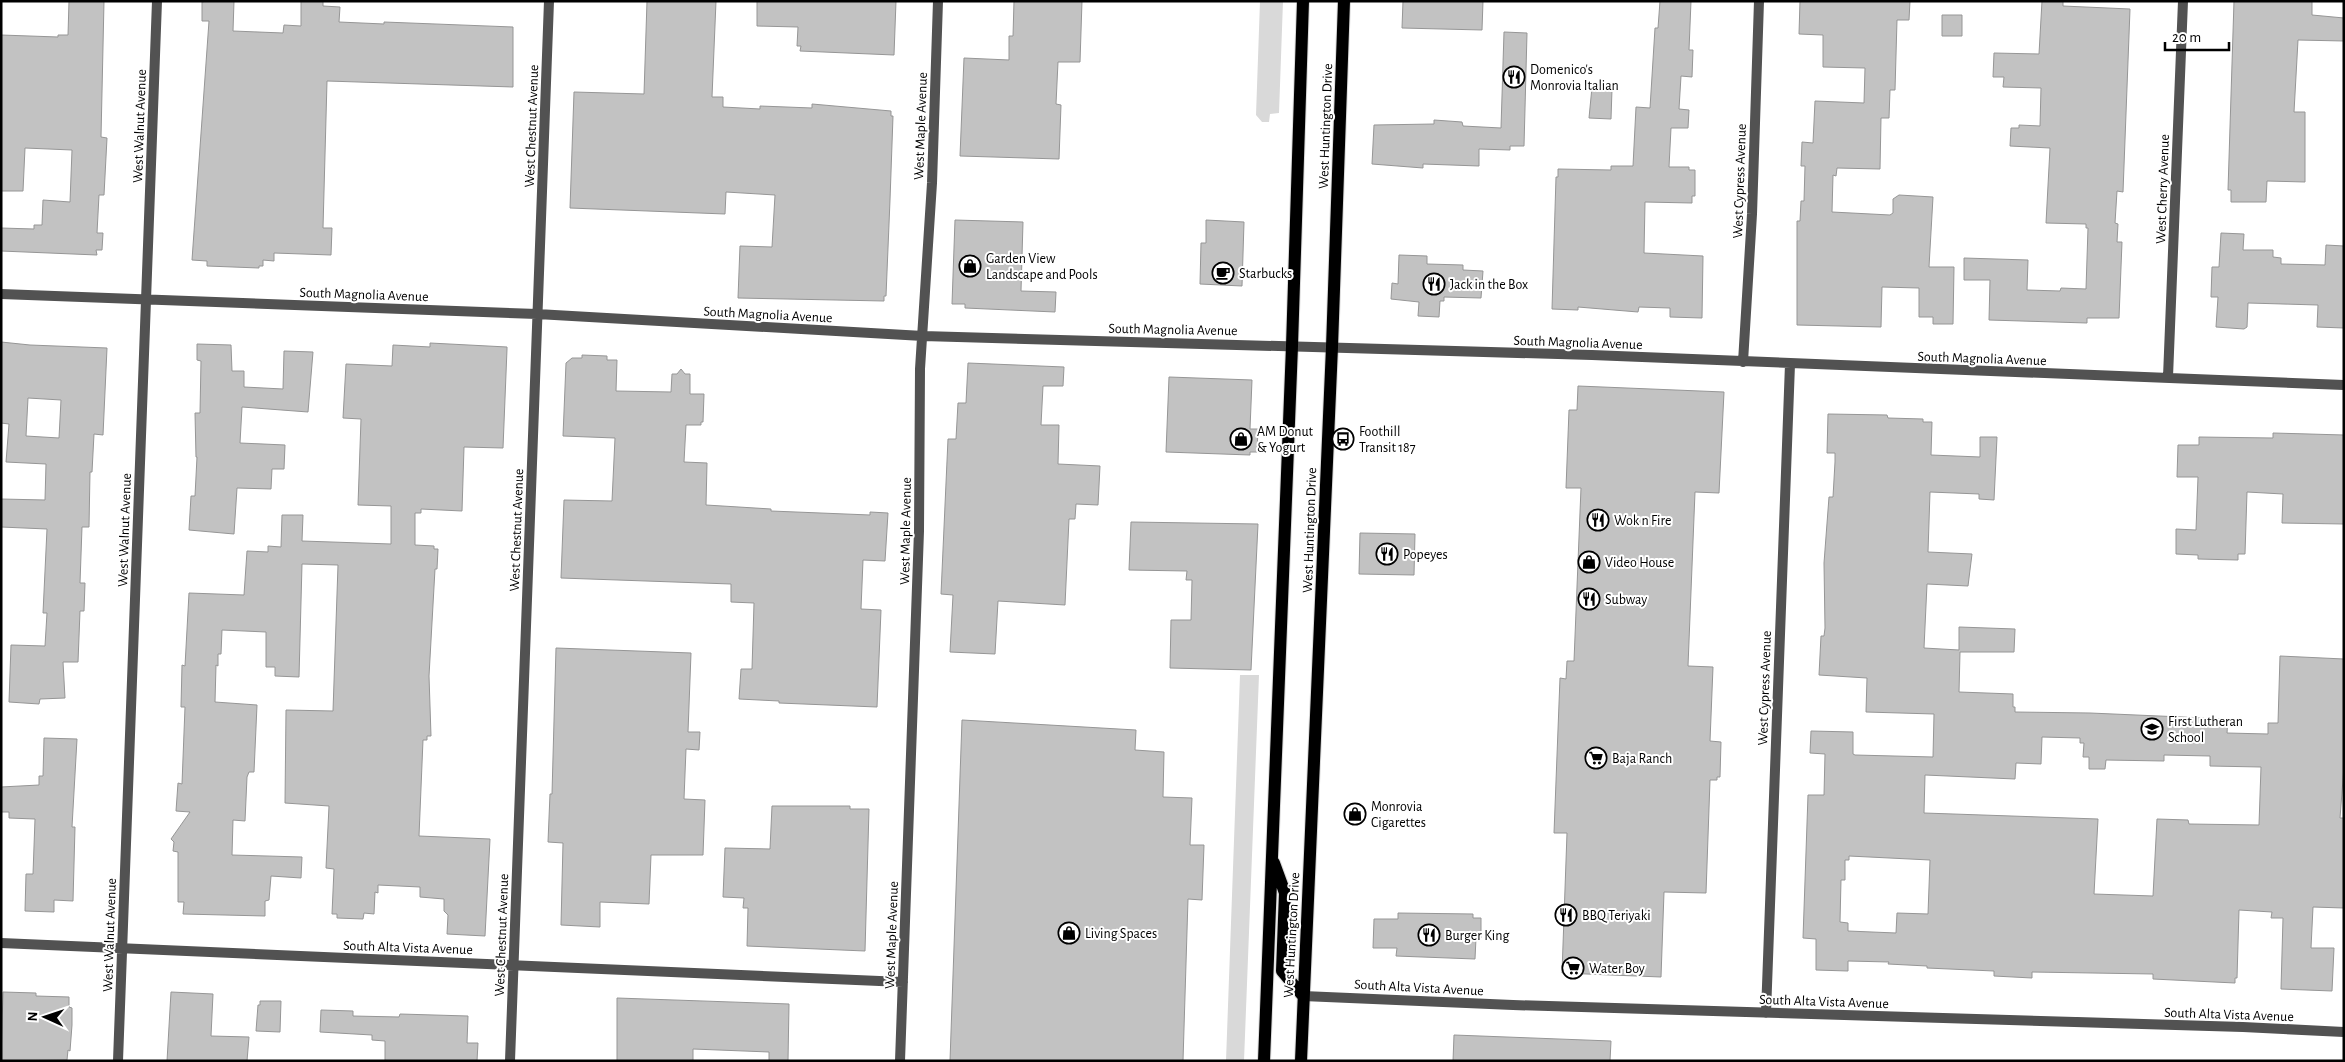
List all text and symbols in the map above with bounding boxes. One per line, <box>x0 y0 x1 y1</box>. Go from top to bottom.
scale bar <box>2165 20 2229 52</box>
text: 20 m <box>2172 30 2201 45</box>
street label: West Huntington Drive <box>1317 63 1335 189</box>
place label: Domenico's Monrovia Italian <box>1530 63 1619 93</box>
street label: West Chestnut Avenue <box>523 64 541 188</box>
restaurant icon: Domenico's Monrovia Italian <box>1502 65 1526 89</box>
street label: West Walnut Avenue <box>131 69 149 183</box>
street label: West Maple Avenue <box>912 72 930 180</box>
street label: West Cypress Avenue <box>1731 123 1749 239</box>
street label: West Cherry Avenue <box>2154 134 2172 244</box>
place label: Garden View Landscape and Pools <box>986 252 1098 282</box>
shop icon: Garden View Landscape and Pools <box>958 254 982 278</box>
cafe icon: Starbucks <box>1211 261 1235 285</box>
place label: Starbucks <box>1239 267 1292 281</box>
restaurant icon: Jack in the Box <box>1422 272 1446 296</box>
place label: Jack in the Box <box>1450 278 1528 292</box>
street label: South Magnolia Avenue <box>299 286 429 304</box>
street label: South Magnolia Avenue <box>703 305 833 325</box>
street label: South Magnolia Avenue <box>1108 322 1238 338</box>
street label: South Magnolia Avenue <box>1513 334 1643 352</box>
street label: South Magnolia Avenue <box>1917 350 2047 368</box>
place label: AM Donut & Yogurt <box>1257 425 1314 455</box>
place label: Foothill Transit 187 <box>1359 425 1416 455</box>
shop icon: AM Donut & Yogurt <box>1229 427 1253 451</box>
bus stop icon: Foothill Transit 187 <box>1331 427 1355 451</box>
street label: West Huntington Drive <box>1301 467 1319 593</box>
street label: West Chestnut Avenue <box>508 468 526 592</box>
street label: West Walnut Avenue <box>116 473 134 587</box>
street label: West Maple Avenue <box>898 477 914 585</box>
restaurant icon: Wok n Fire <box>1586 508 1610 532</box>
place label: Wok n Fire <box>1614 514 1671 528</box>
restaurant icon: Popeyes <box>1375 542 1399 566</box>
place label: Popeyes <box>1403 548 1448 562</box>
shop icon: Video House <box>1577 550 1601 574</box>
place label: Video House <box>1605 556 1674 570</box>
restaurant icon: Subway <box>1577 587 1601 611</box>
place label: Subway <box>1605 593 1647 607</box>
street label: West Cypress Avenue <box>1756 630 1774 746</box>
place label: First Lutheran School <box>2168 715 2243 745</box>
school or university icon: First Lutheran School <box>2140 717 2164 741</box>
supermarket icon: Baja Ranch <box>1584 746 1608 770</box>
place label: Baja Ranch <box>1612 752 1672 766</box>
place label: Monrovia Cigarettes <box>1371 800 1426 830</box>
shop icon: Monrovia Cigarettes <box>1343 802 1367 826</box>
street label: West Huntington Drive <box>1282 872 1302 998</box>
street label: West Chestnut Avenue <box>493 873 511 997</box>
street label: West Walnut Avenue <box>101 878 119 992</box>
street label: West Maple Avenue <box>883 881 901 989</box>
restaurant icon: BBQ Teriyaki <box>1554 903 1578 927</box>
place label: BBQ Teriyaki <box>1582 909 1651 923</box>
shop icon: Living Spaces <box>1057 921 1081 945</box>
restaurant icon: Burger King <box>1417 923 1441 947</box>
place label: Living Spaces <box>1085 927 1157 941</box>
place label: Burger King <box>1445 929 1509 943</box>
street label: South Alta Vista Avenue <box>343 939 473 957</box>
supermarket icon: Water Boy <box>1561 956 1585 980</box>
place label: Water Boy <box>1589 962 1645 976</box>
street label: South Alta Vista Avenue <box>1354 978 1484 998</box>
north arrow <box>20 992 70 1042</box>
street label: South Alta Vista Avenue <box>1759 993 1889 1011</box>
street label: South Alta Vista Avenue <box>2164 1006 2294 1024</box>
text: N <box>26 1011 40 1022</box>

